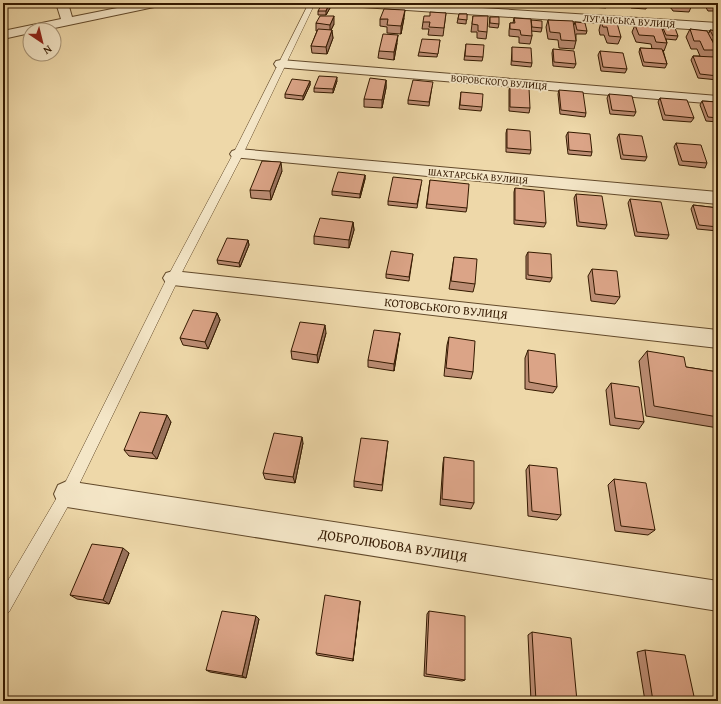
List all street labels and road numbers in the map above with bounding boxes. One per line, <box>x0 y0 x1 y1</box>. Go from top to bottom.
street label: ЛУГАНСЬКА ВУЛИЦЯ <box>582 10 676 32</box>
street label: ВОРОВСКОГО ВУЛИЦЯ <box>450 70 548 94</box>
street label: ШАХТАРСЬКА ВУЛИЦЯ <box>427 164 529 188</box>
street label: КОТОВСЬКОГО ВУЛИЦЯ <box>384 293 508 323</box>
street label: ДОБРОЛЮБОВА ВУЛИЦЯ <box>316 523 469 567</box>

